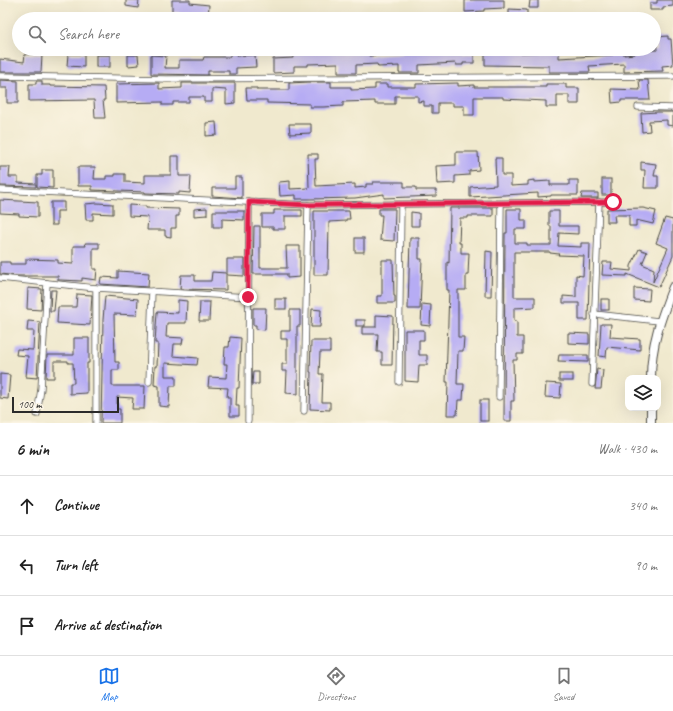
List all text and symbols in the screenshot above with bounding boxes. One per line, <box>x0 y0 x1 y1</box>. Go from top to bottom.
search box <box>12 12 661 56</box>
icon: search <box>26 23 48 45</box>
text: Search here <box>58 25 119 44</box>
route start <box>604 193 622 211</box>
route end <box>239 288 257 306</box>
map controls <box>625 375 661 411</box>
button: layers <box>625 375 661 411</box>
scale bar <box>12 395 119 414</box>
text: 100 m <box>18 397 42 411</box>
text: 6 min <box>16 439 49 460</box>
text: Walk · 430 m <box>598 441 657 457</box>
icon: ahead <box>16 495 38 517</box>
text: Continue <box>54 496 99 515</box>
text: 340 m <box>629 498 657 514</box>
icon: left <box>16 555 38 577</box>
text: Turn left <box>54 556 97 575</box>
text: 90 m <box>635 558 657 574</box>
icon: arrive <box>16 615 38 637</box>
text: Arrive at destination <box>54 616 161 635</box>
tab: Map <box>98 665 120 703</box>
tab: Directions <box>317 665 356 703</box>
tab: Saved <box>553 665 575 703</box>

